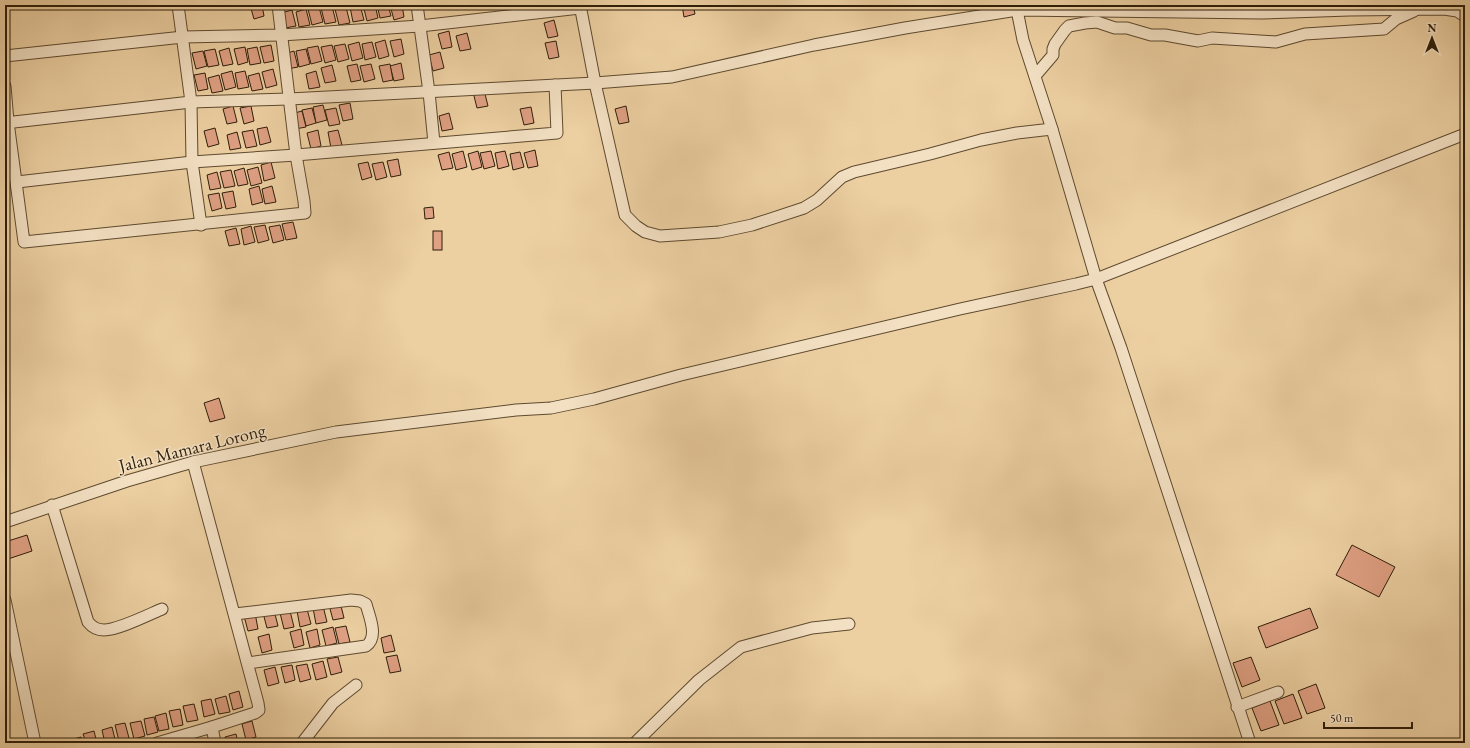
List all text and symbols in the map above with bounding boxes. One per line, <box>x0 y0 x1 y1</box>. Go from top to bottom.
north arrow <box>1412 18 1452 58</box>
text: N <box>1428 21 1437 35</box>
street label: Jalan Mamara Lorong <box>114 418 268 477</box>
scale bar <box>1324 704 1412 730</box>
text: 50 m <box>1330 710 1354 726</box>

